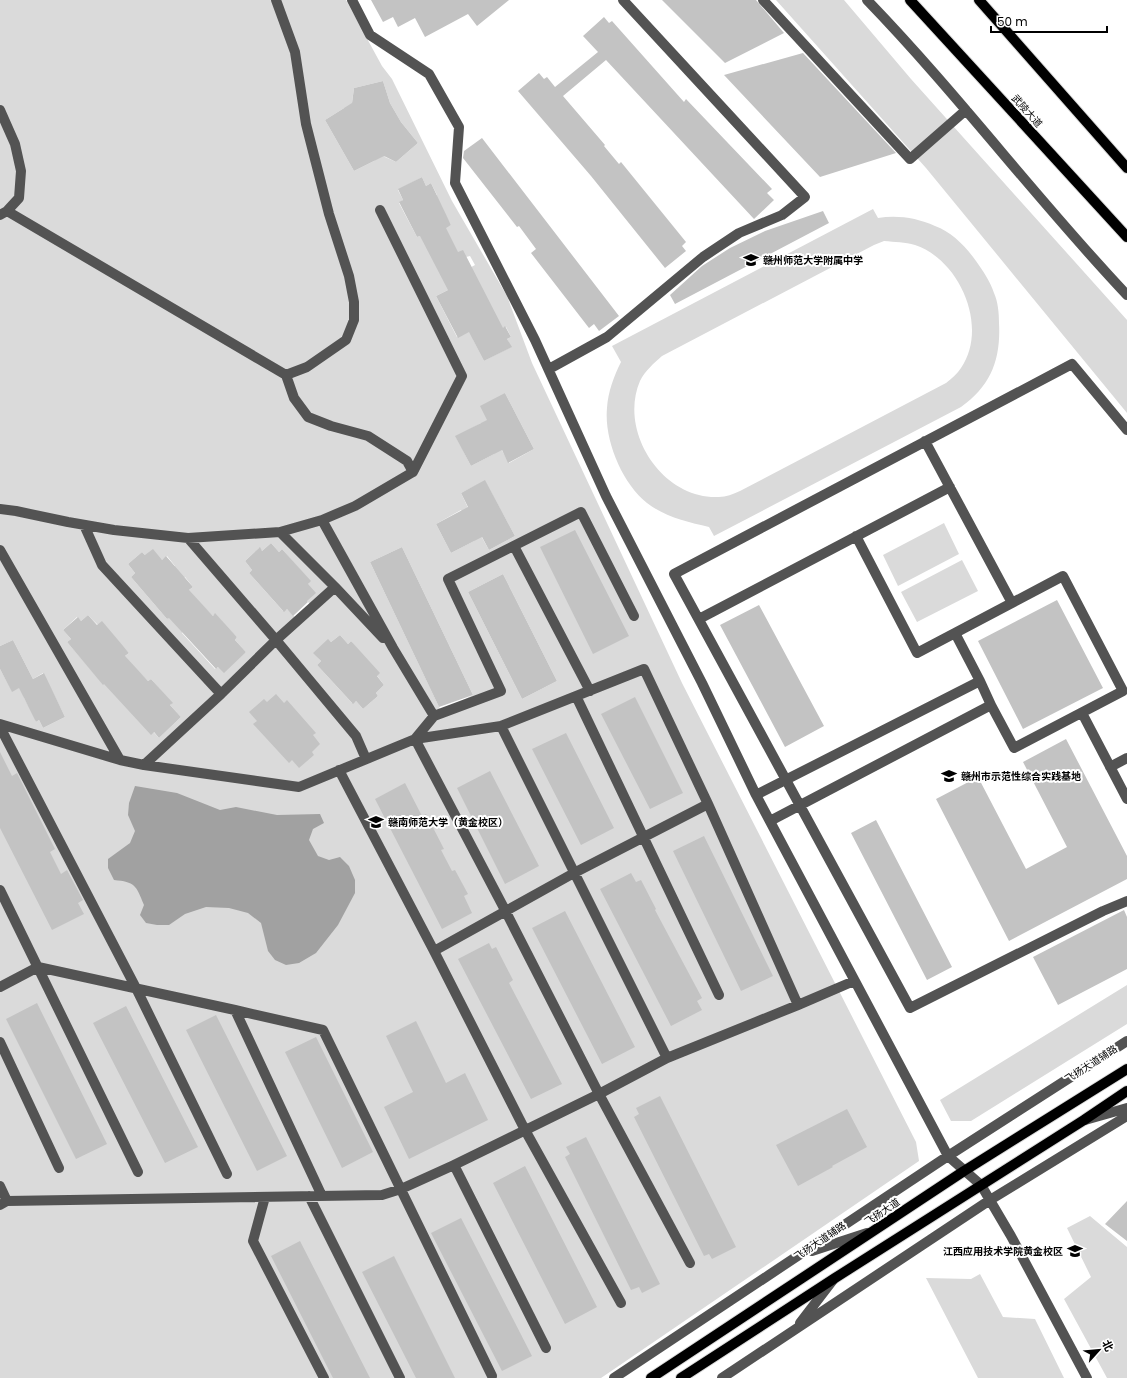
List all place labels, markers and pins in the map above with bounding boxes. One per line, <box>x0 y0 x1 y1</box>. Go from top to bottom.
school or university icon: 赣州师范大学附属中学 <box>742 251 760 269</box>
place label: 赣州师范大学附属中学 <box>763 253 863 268</box>
school or university icon: 赣州市示范性综合实践基地 <box>940 767 958 785</box>
place label: 赣州市示范性综合实践基地 <box>961 769 1081 784</box>
school or university icon: 赣南师范大学（黄金校区） <box>367 813 385 831</box>
place label: 赣南师范大学（黄金校区） <box>388 815 508 830</box>
school or university icon: 江西应用技术学院黄金校区 <box>1066 1242 1084 1260</box>
place label: 江西应用技术学院黄金校区 <box>943 1244 1063 1259</box>

